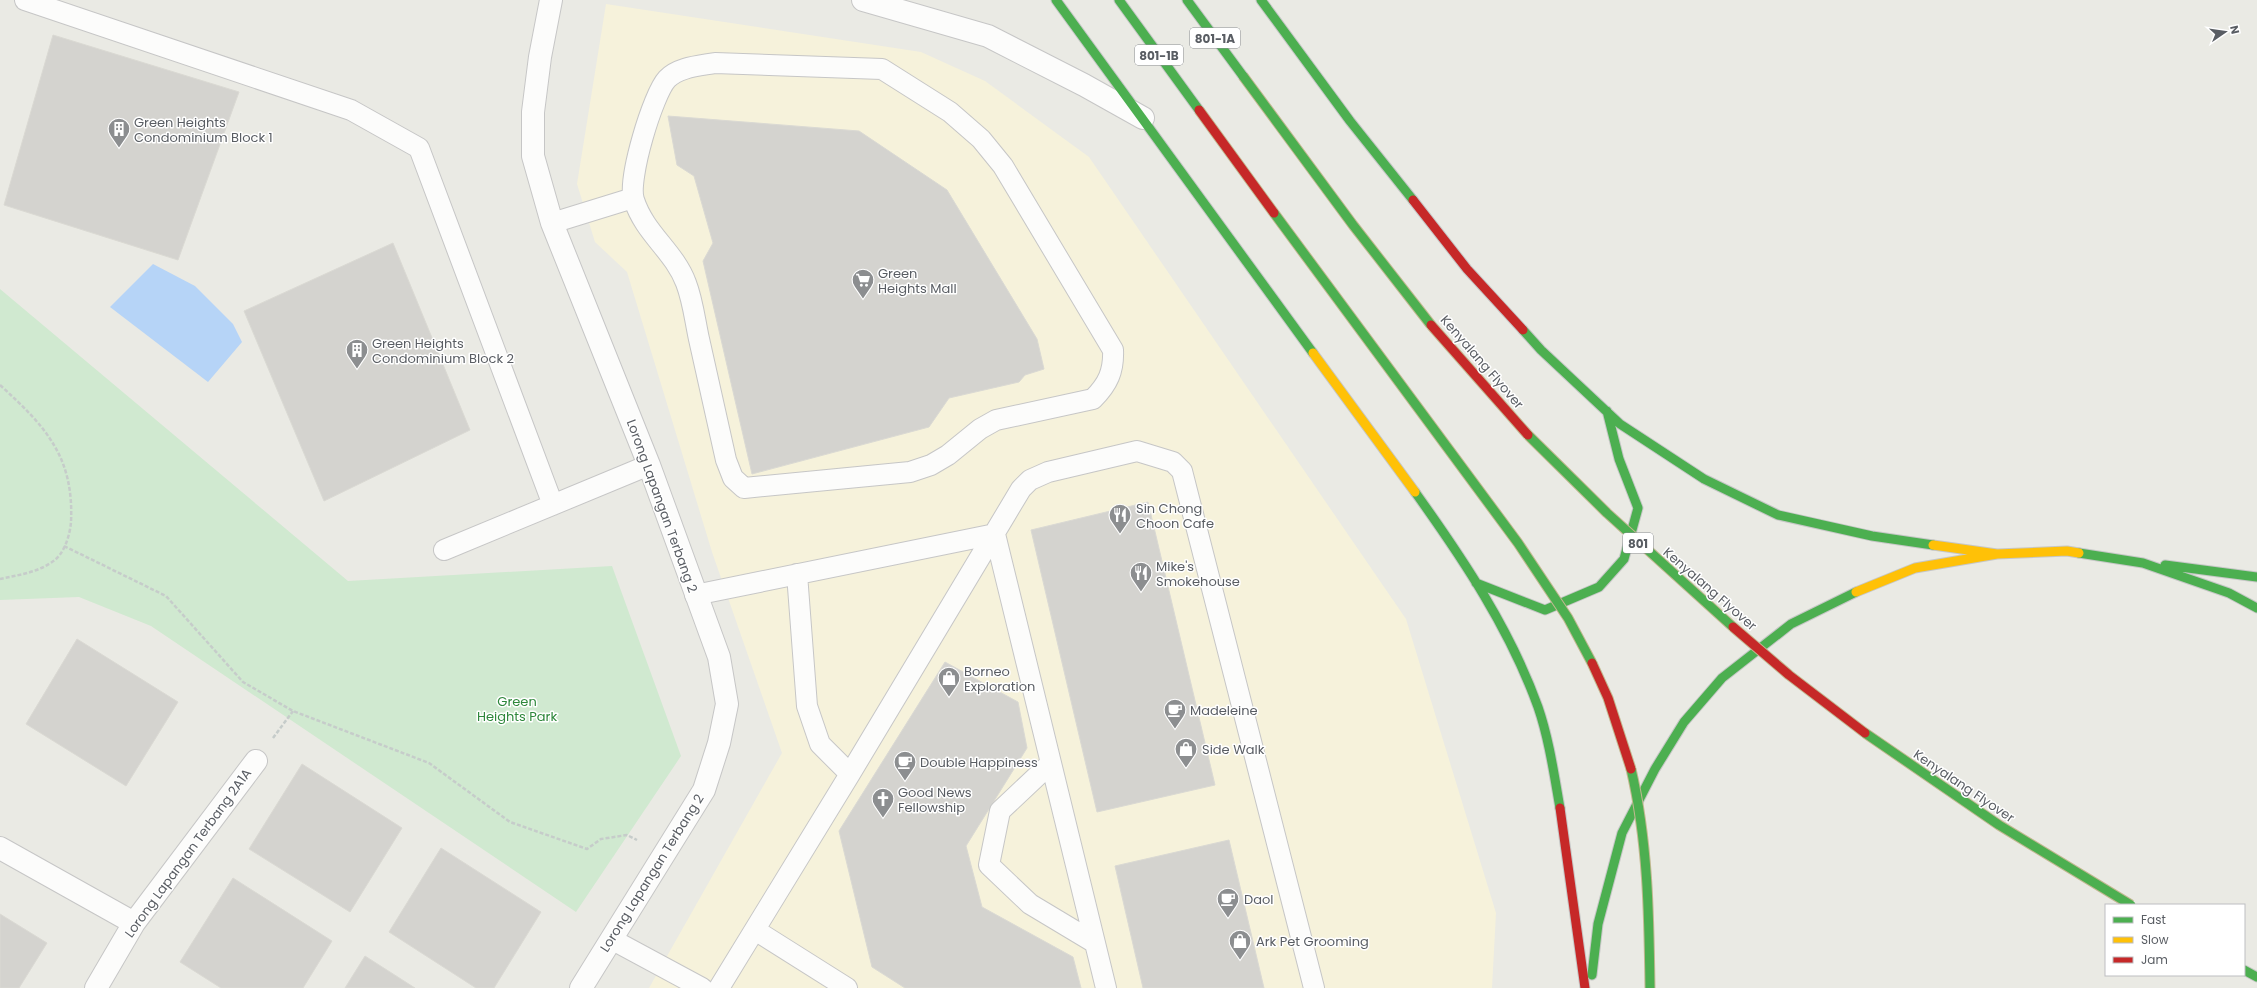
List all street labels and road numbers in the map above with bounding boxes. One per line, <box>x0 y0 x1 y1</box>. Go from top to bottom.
road number: 801-1A <box>1190 28 1240 48</box>
road number: 801-1B <box>1135 45 1183 65</box>
street label: Kenyalang Flyover <box>1436 311 1528 413</box>
street label: Lorong Lapangan Terbang 2 <box>622 417 702 595</box>
road number: 801 <box>1623 533 1653 553</box>
street label: Kenyalang Flyover <box>1659 543 1761 635</box>
street label: Kenyalang Flyover <box>1910 745 2019 827</box>
street label: Lorong Lapangan Terbang 2A1A <box>120 764 256 941</box>
street label: Lorong Lapangan Terbang 2 <box>595 790 709 956</box>

